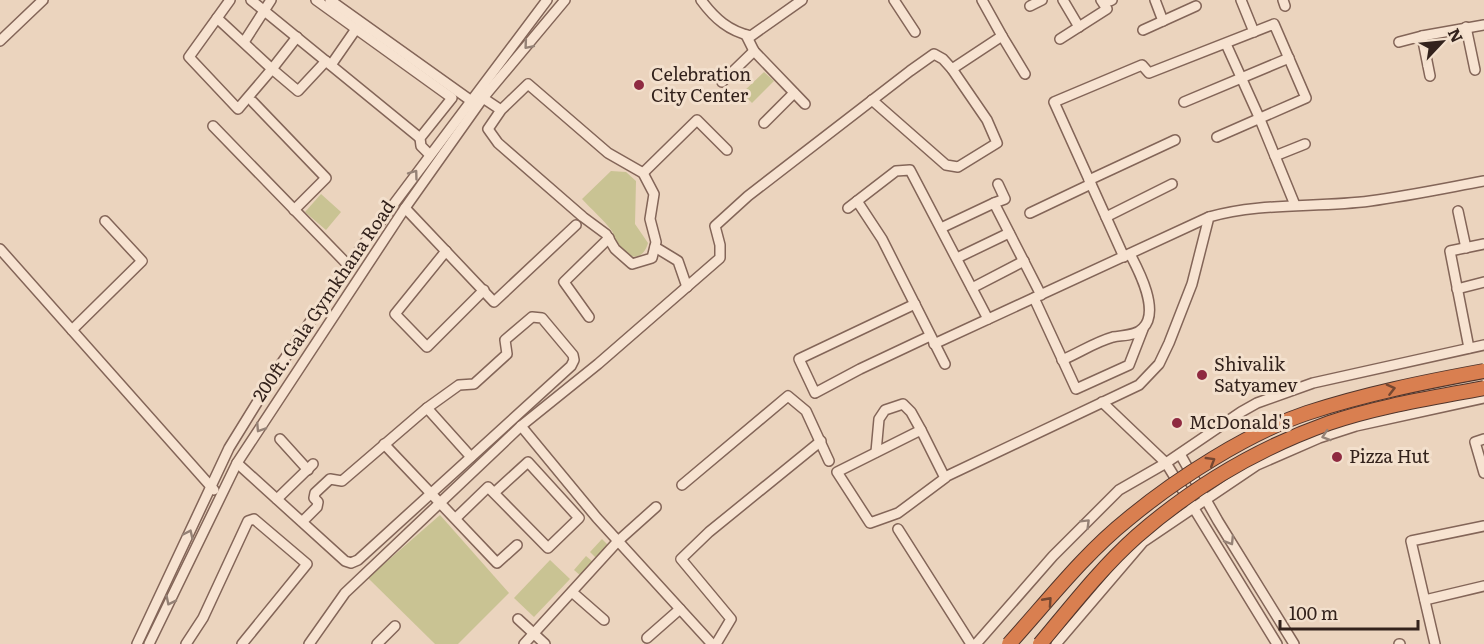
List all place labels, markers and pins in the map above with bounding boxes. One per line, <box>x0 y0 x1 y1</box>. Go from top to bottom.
place label: Celebration City Center <box>651 60 751 108</box>
marker: Celebration City Center <box>632 78 646 92</box>
place label: Shivalik Satyamev <box>1214 350 1298 398</box>
marker: Shivalik Satyamev <box>1195 368 1209 382</box>
place label: McDonald's <box>1189 408 1290 435</box>
marker: McDonald's <box>1170 416 1184 430</box>
place label: Pizza Hut <box>1349 442 1430 469</box>
marker: Pizza Hut <box>1330 450 1344 464</box>

